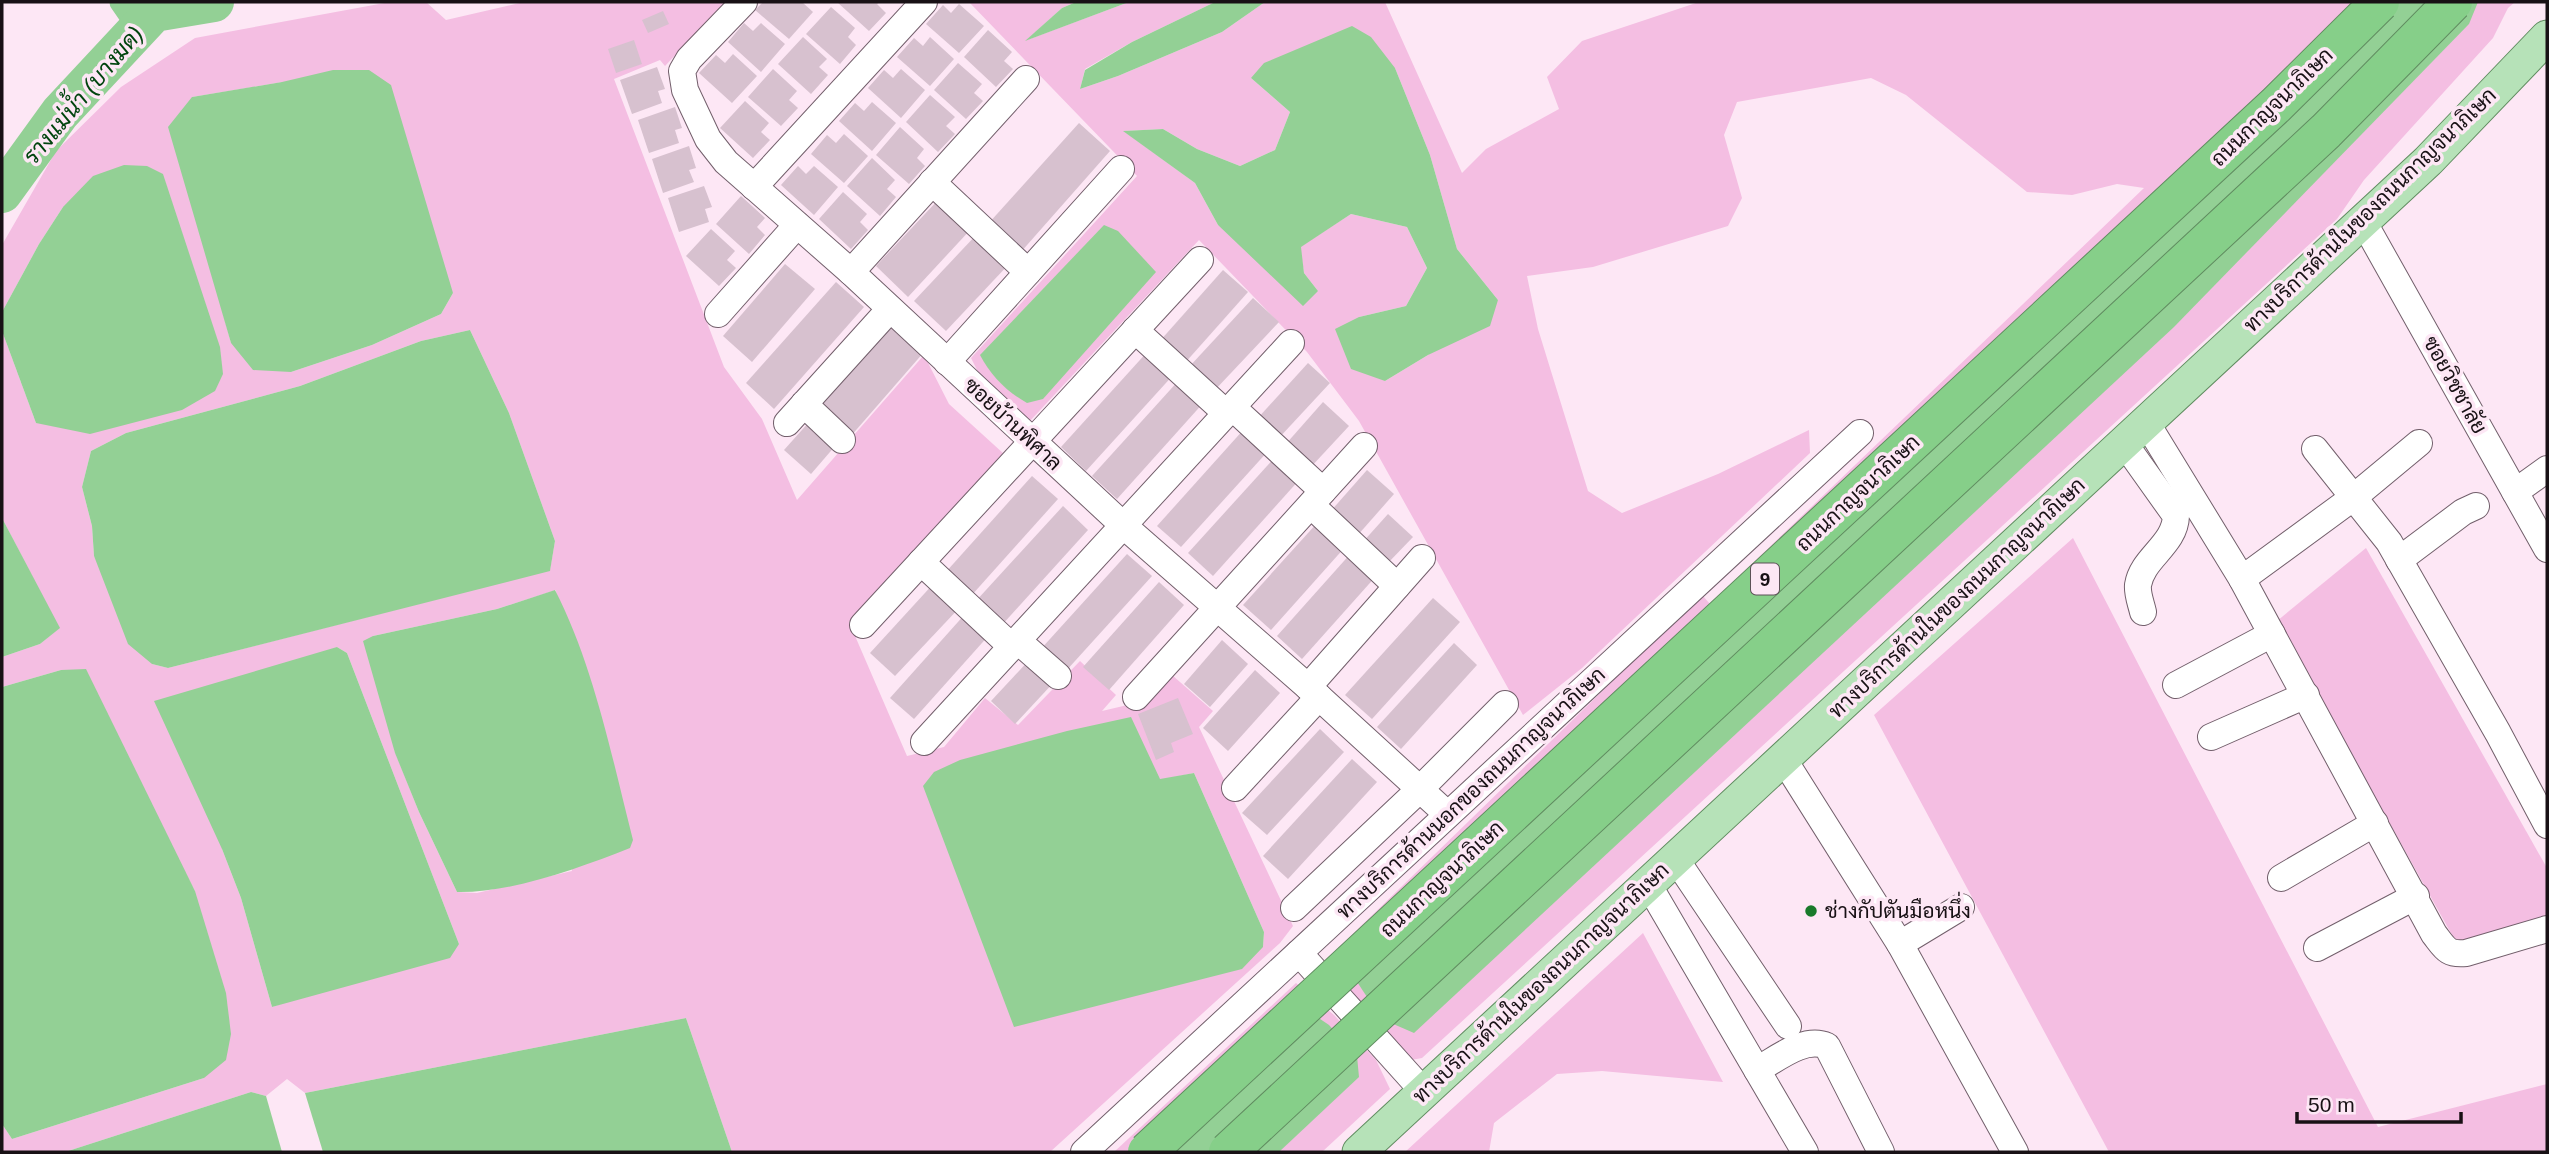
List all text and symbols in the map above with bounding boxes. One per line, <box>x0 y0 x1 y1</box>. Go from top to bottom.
water label: รางแม่น้ำ (บางมด) <box>12 16 148 169</box>
street label: ถนนกาญจนาภิเษก <box>2206 43 2338 171</box>
street label: ทางบริการด้านในของถนนกาญจนาภิเษก <box>2238 82 2501 337</box>
street label: ซอยวิชชาลัย <box>2419 332 2492 438</box>
street label: ซอยบ้านพิศาล <box>960 373 1067 475</box>
street label: ถนนกาญจนาภิเษก <box>1791 430 1925 556</box>
street label: ทางบริการด้านในของถนนกาญจนาภิเษก <box>1823 472 2090 723</box>
road number: 9 <box>1751 564 1779 594</box>
street label: ทางบริการด้านนอกของถนนกาญจนาภิเษก <box>1332 662 1610 924</box>
street label: ถนนกาญจนาภิเษก <box>1375 815 1509 943</box>
street label: ทางบริการด้านในของถนนกาญจนาภิเษก <box>1407 857 1674 1108</box>
place label: ช่างกัปตันมือหนึ่ง <box>1825 891 1971 922</box>
marker: ช่างกัปตันมือหนึ่ง <box>1803 903 1819 919</box>
scale bar <box>2297 1080 2462 1124</box>
text: 50 m <box>2308 1093 2355 1116</box>

